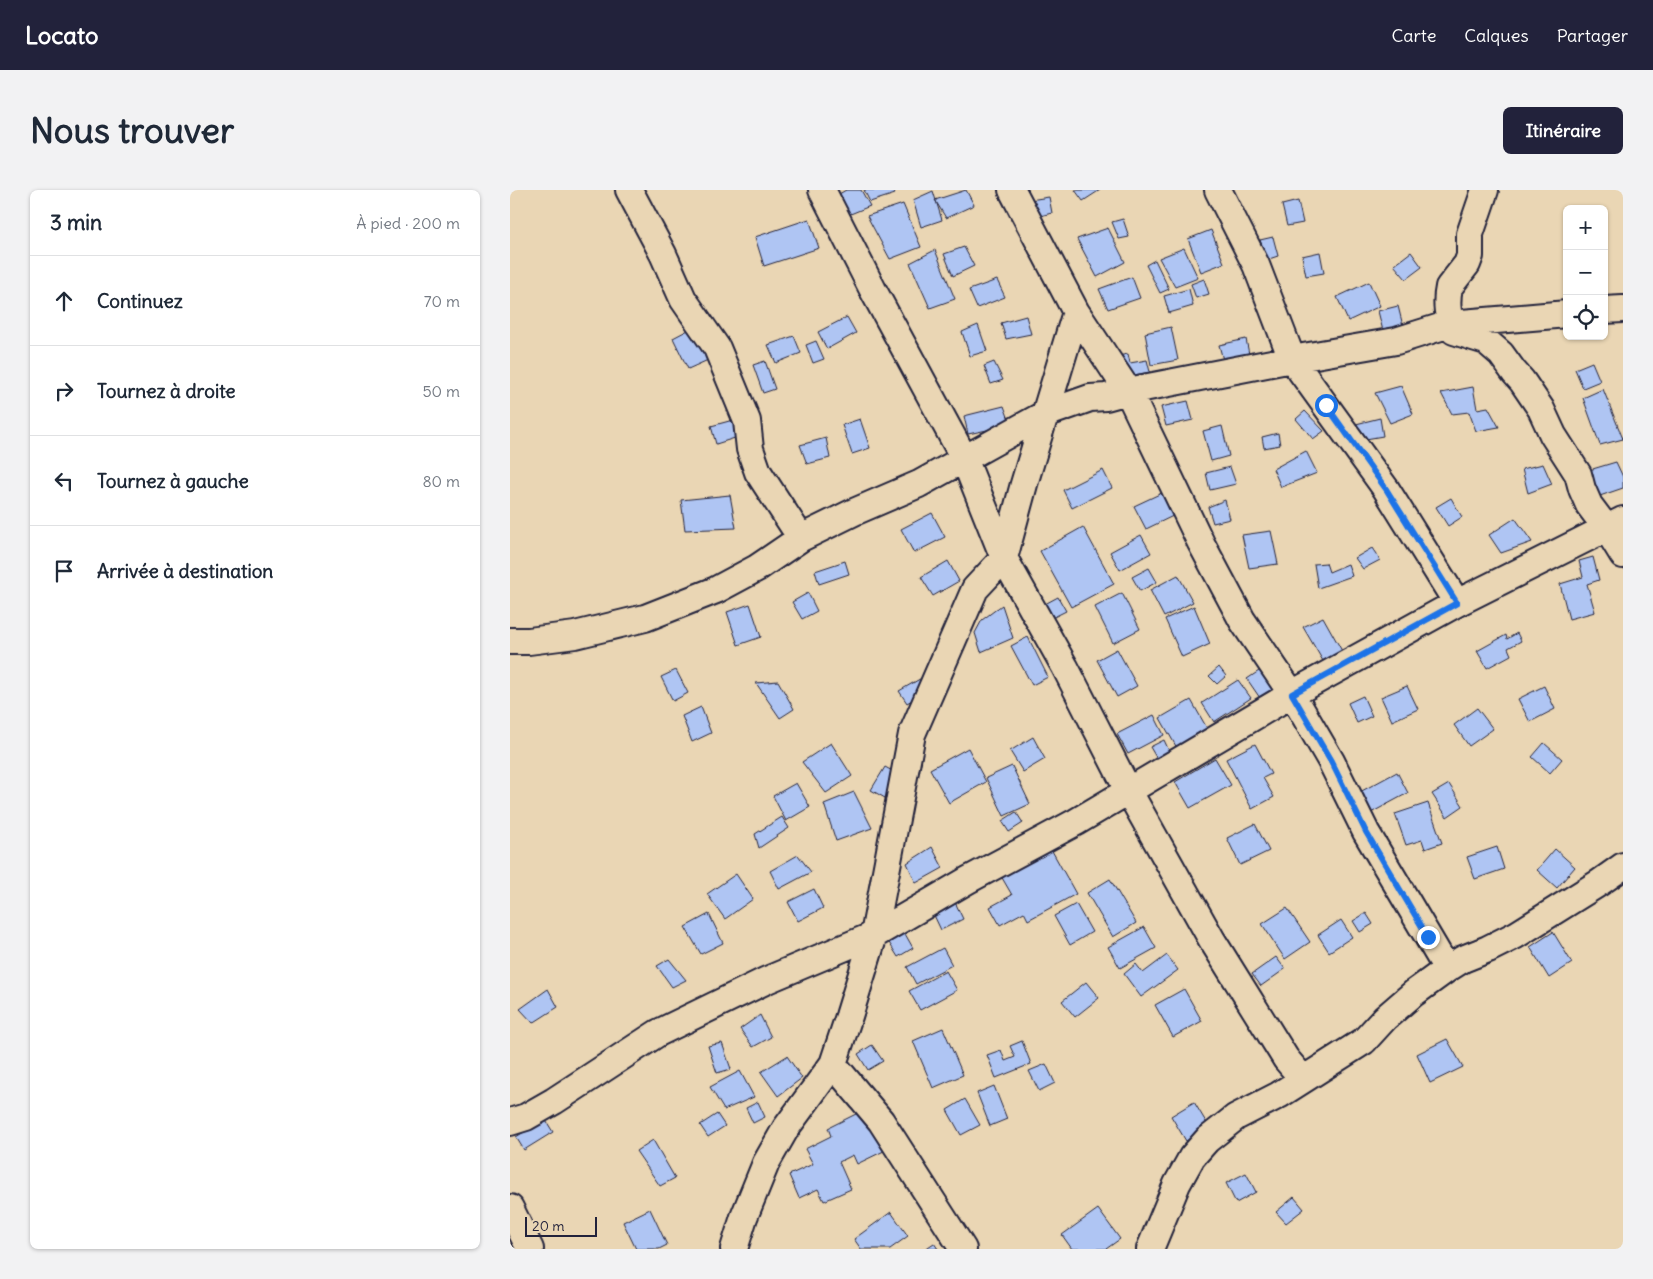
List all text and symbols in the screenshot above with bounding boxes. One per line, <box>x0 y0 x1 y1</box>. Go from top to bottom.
text: Locato <box>25 20 99 50</box>
text: Carte <box>1391 24 1436 47</box>
text: Calques <box>1464 24 1529 47</box>
text: Partager <box>1557 24 1628 47</box>
button: Itinéraire <box>1503 107 1623 154</box>
text: Nous trouver <box>30 108 234 152</box>
map controls <box>1563 205 1608 340</box>
button: + <box>1563 205 1608 250</box>
text: 3 min <box>50 209 102 236</box>
text: À pied · 200 m <box>356 213 460 233</box>
button: − <box>1563 250 1608 295</box>
icon: ahead <box>50 287 78 315</box>
text: Continuez <box>97 289 183 313</box>
text: 70 m <box>424 291 460 311</box>
button: locate <box>1563 295 1608 340</box>
icon: right <box>50 377 78 405</box>
text: Tournez à droite <box>97 379 236 403</box>
text: 50 m <box>422 381 460 401</box>
route start <box>1315 394 1338 417</box>
icon: left <box>50 467 78 495</box>
text: Tournez à gauche <box>97 469 249 493</box>
text: 80 m <box>422 471 460 491</box>
icon: arrive <box>50 557 78 585</box>
text: Arrivée à destination <box>97 559 273 583</box>
route end <box>1417 926 1440 949</box>
scale bar <box>525 1214 598 1237</box>
text: 20 m <box>532 1217 565 1235</box>

